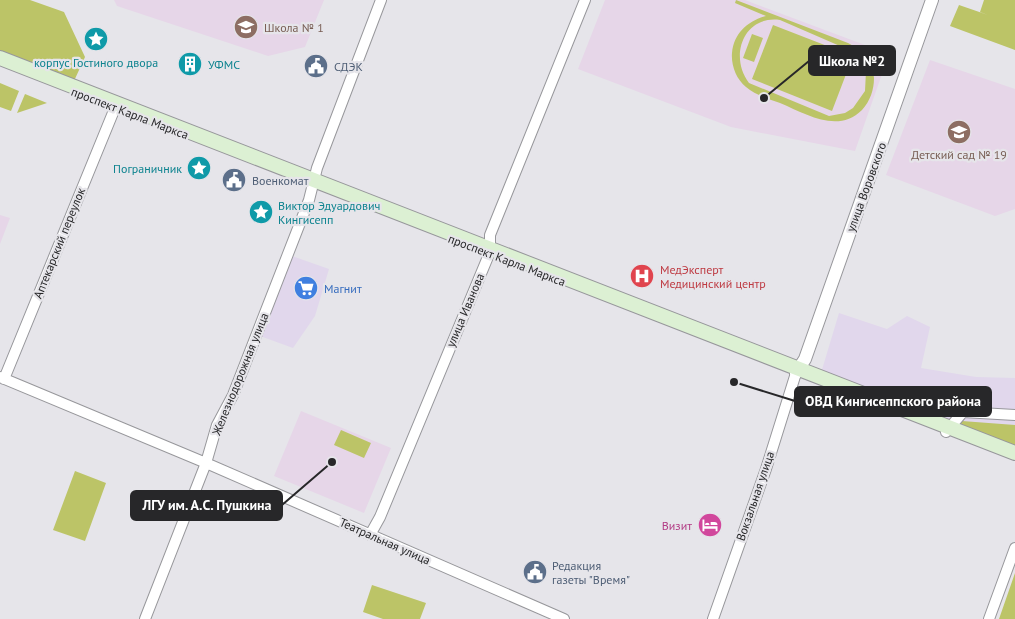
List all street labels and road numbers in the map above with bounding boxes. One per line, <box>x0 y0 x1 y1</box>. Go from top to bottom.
street label: проспект Карла Маркса <box>69 84 191 142</box>
street label: улица Воровского <box>843 140 889 234</box>
street label: Аптекарский переулок <box>30 185 88 301</box>
street label: проспект Карла Маркса <box>446 231 568 289</box>
street label: улица Иванова <box>443 271 487 349</box>
street label: Железнодорожная улица <box>208 310 271 438</box>
street label: Вокзальная улица <box>733 449 777 543</box>
street label: Театральная улица <box>337 514 433 568</box>

